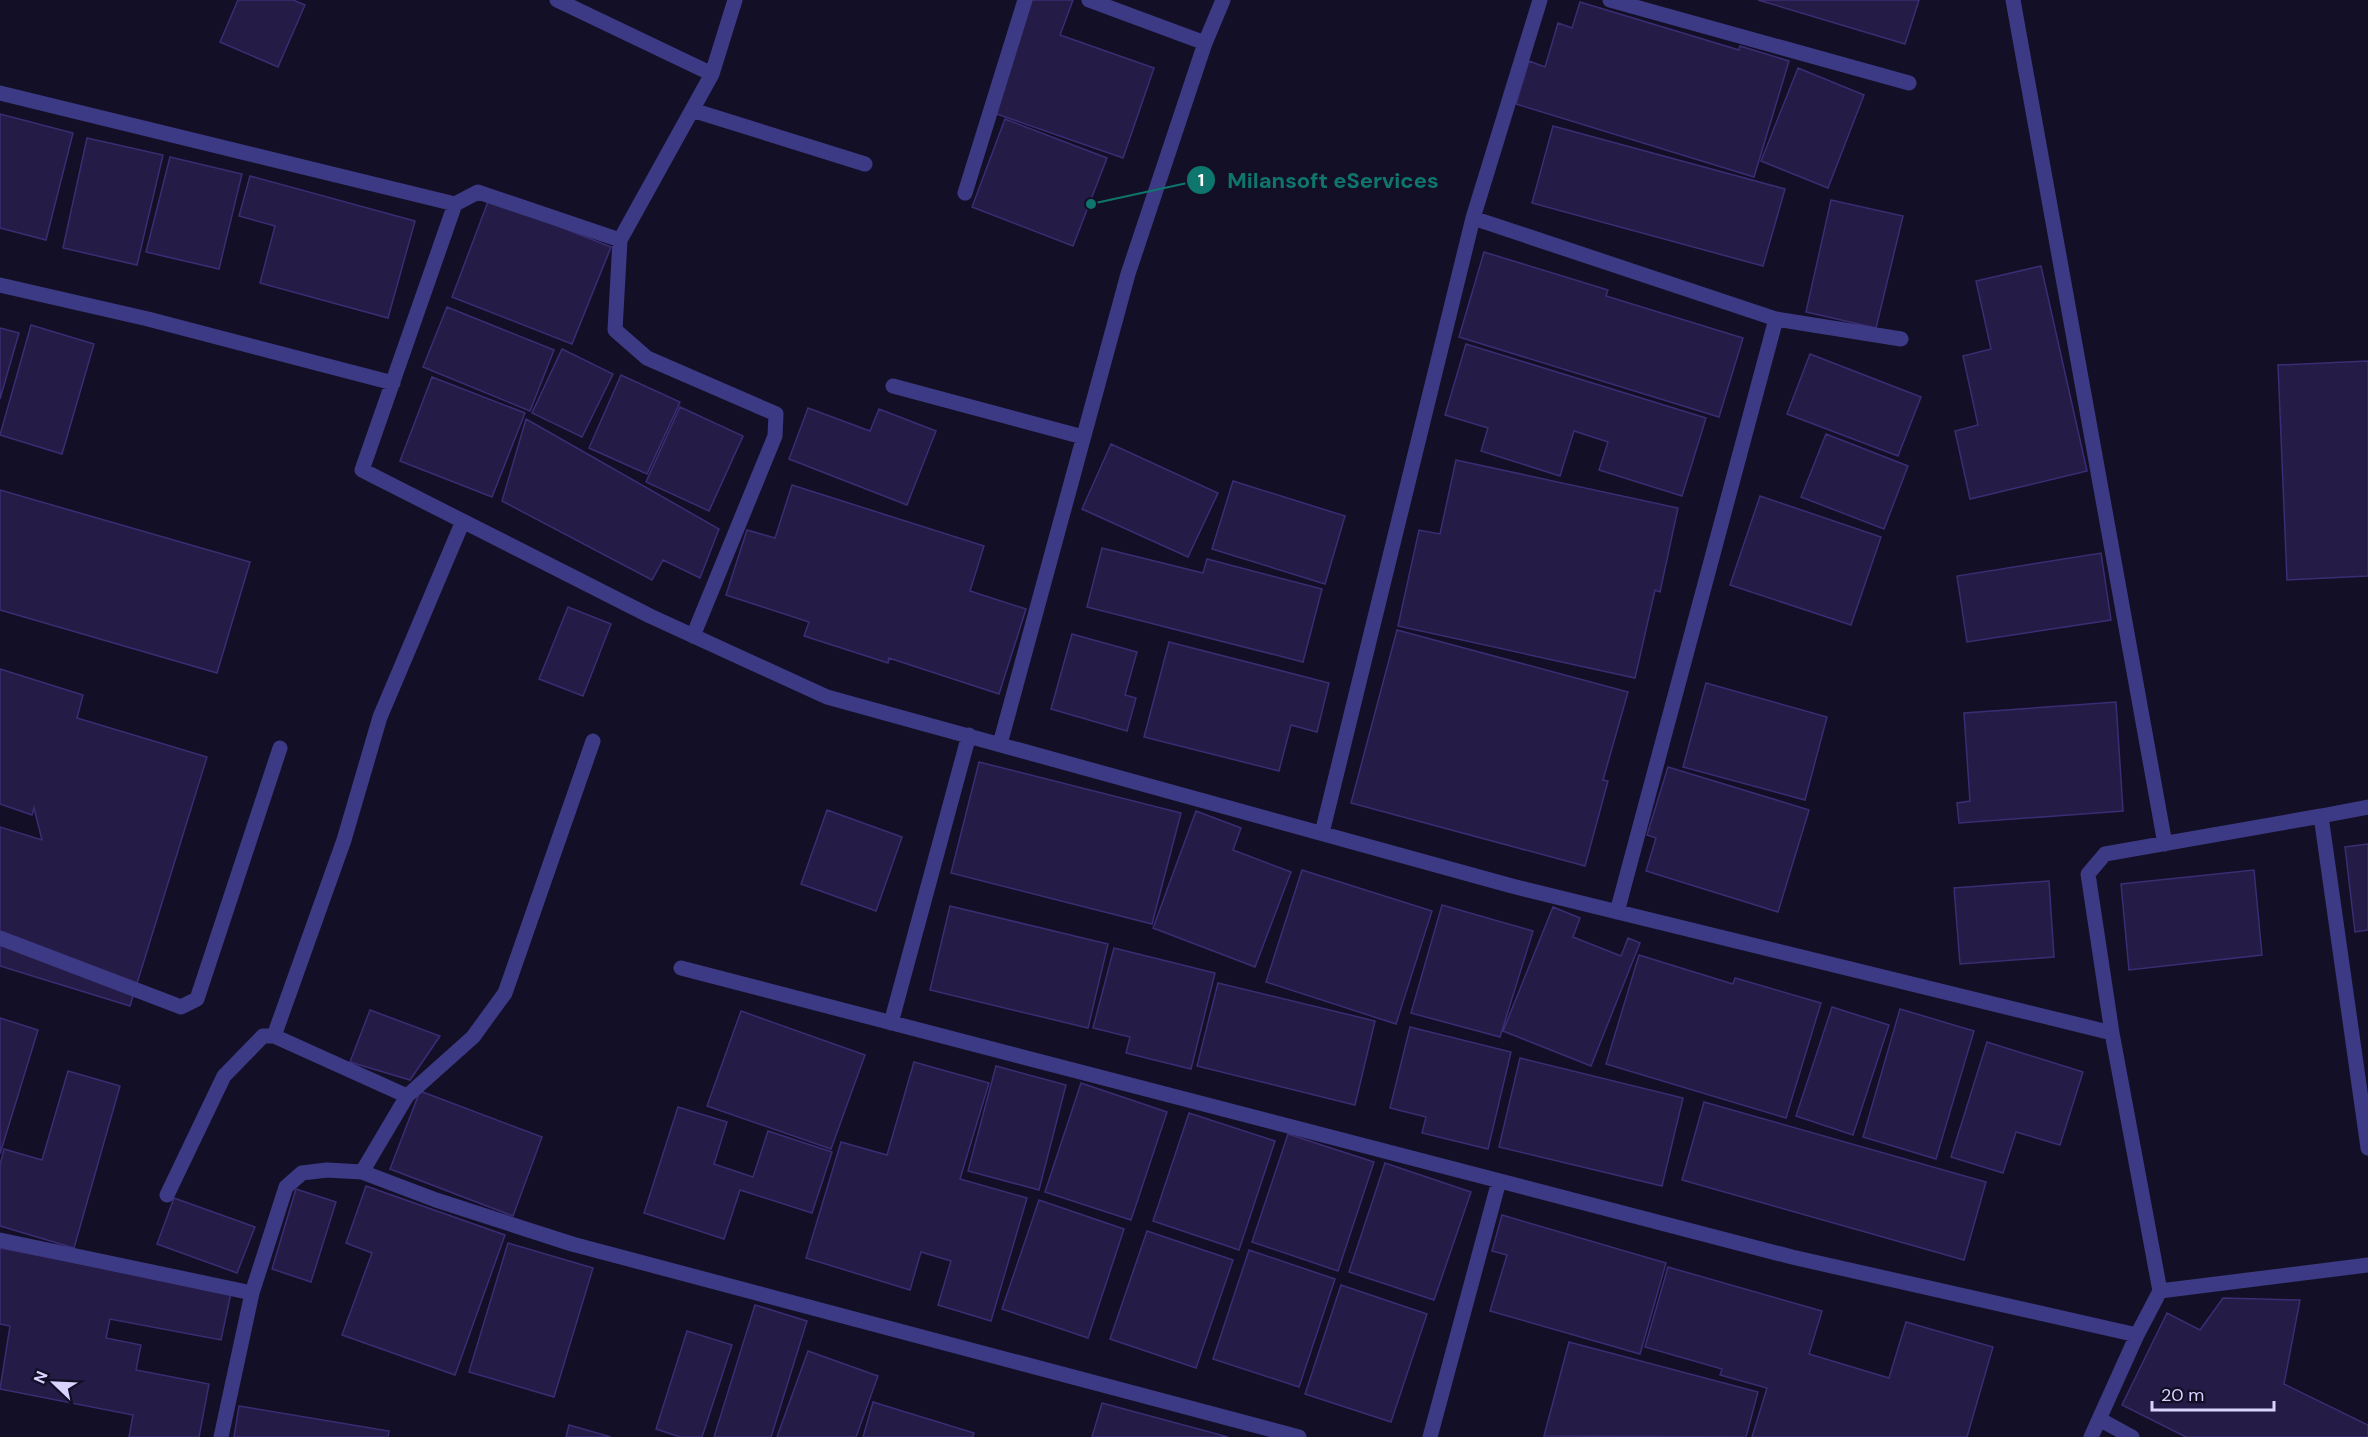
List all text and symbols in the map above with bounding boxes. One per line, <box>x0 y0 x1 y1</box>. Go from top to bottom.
callout: Milansoft eServices <box>1186 160 1451 200</box>
text: Milansoft eServices <box>1227 166 1439 195</box>
text: 1 <box>1198 168 1204 192</box>
north arrow <box>24 1353 84 1413</box>
text: N <box>29 1368 53 1387</box>
scale bar <box>2152 1374 2274 1412</box>
text: 20 m <box>2161 1383 2204 1407</box>

